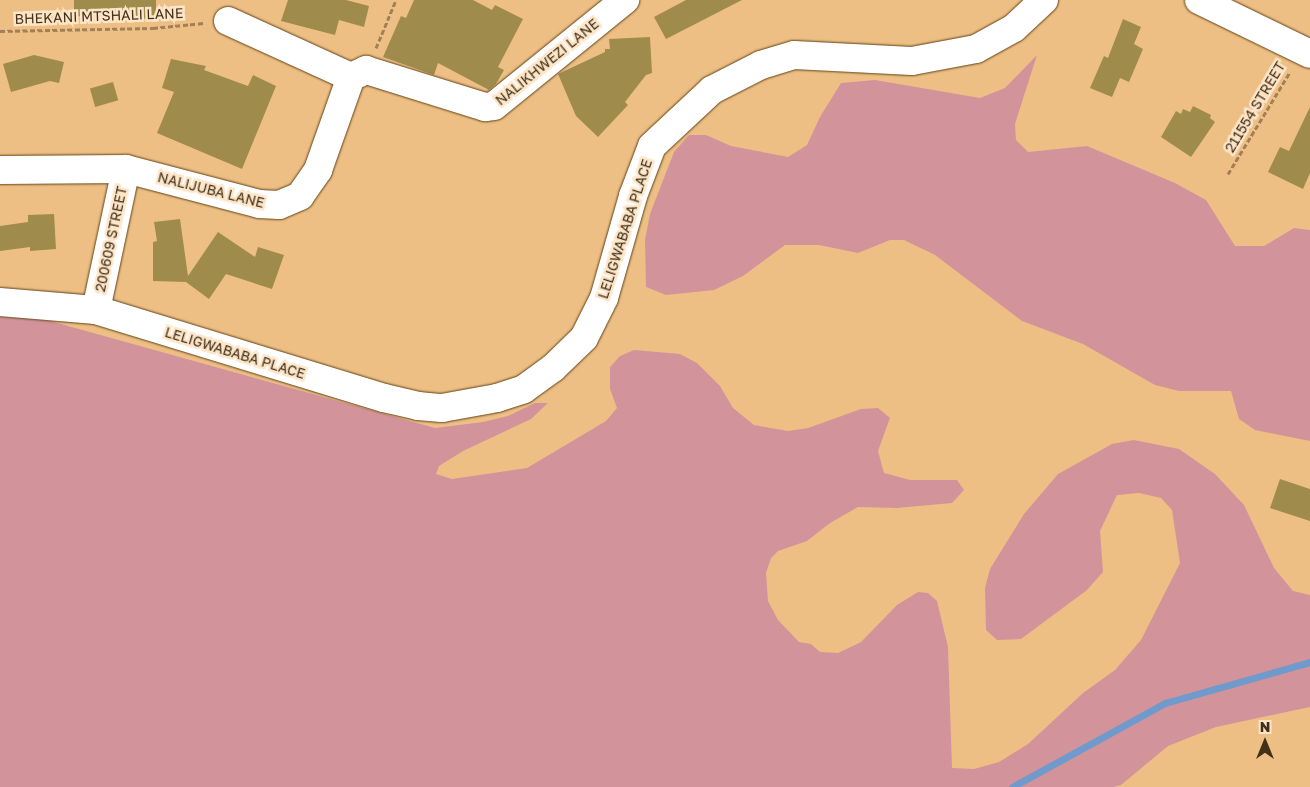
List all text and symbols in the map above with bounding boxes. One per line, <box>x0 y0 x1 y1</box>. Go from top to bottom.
street label: BHEKANI MTSHALI LANE <box>14 5 184 27</box>
street label: NALIKHWEZI LANE <box>492 15 602 109</box>
street label: 211554 STREET <box>1221 59 1289 155</box>
street label: LELIGWABABA PLACE <box>594 157 656 301</box>
street label: NALIJUBA LANE <box>156 169 266 211</box>
street label: 200609 STREET <box>92 185 130 293</box>
street label: LELIGWABABA PLACE <box>163 324 307 382</box>
north arrow <box>1240 717 1290 767</box>
text: N <box>1260 718 1270 735</box>

